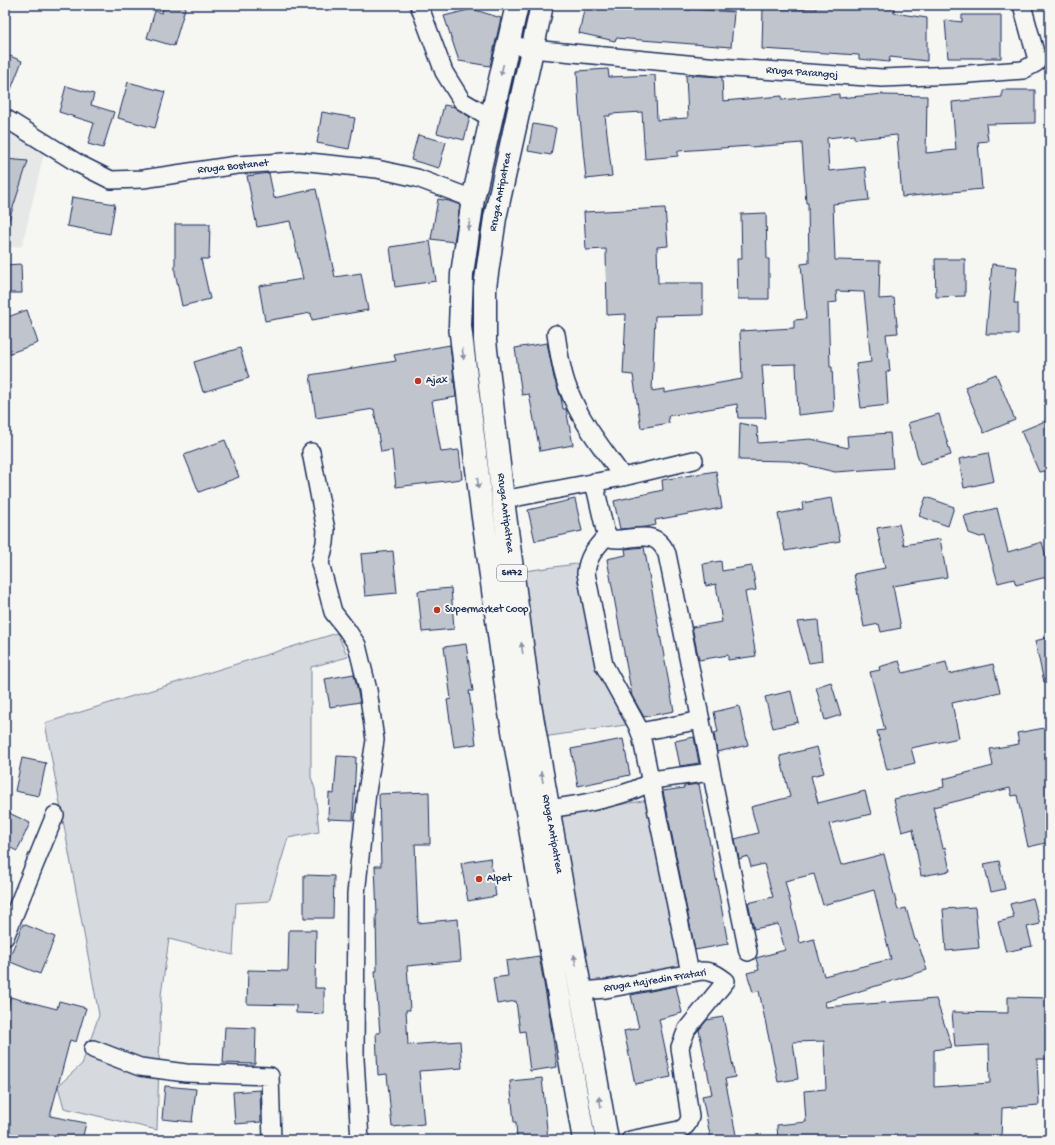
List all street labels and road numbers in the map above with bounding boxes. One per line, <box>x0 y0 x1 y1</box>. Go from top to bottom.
street label: Rruga Parangoj <box>765 64 839 82</box>
street label: Rruga Antipatrea <box>487 151 515 232</box>
street label: Rruga Bostanet <box>197 157 271 177</box>
street label: Rruga Antipatrea <box>494 473 516 554</box>
road number: SH72 <box>497 565 527 581</box>
street label: Rruga Antipatrea <box>539 794 565 875</box>
street label: Rruga Hajredin Fratari <box>603 967 707 995</box>

